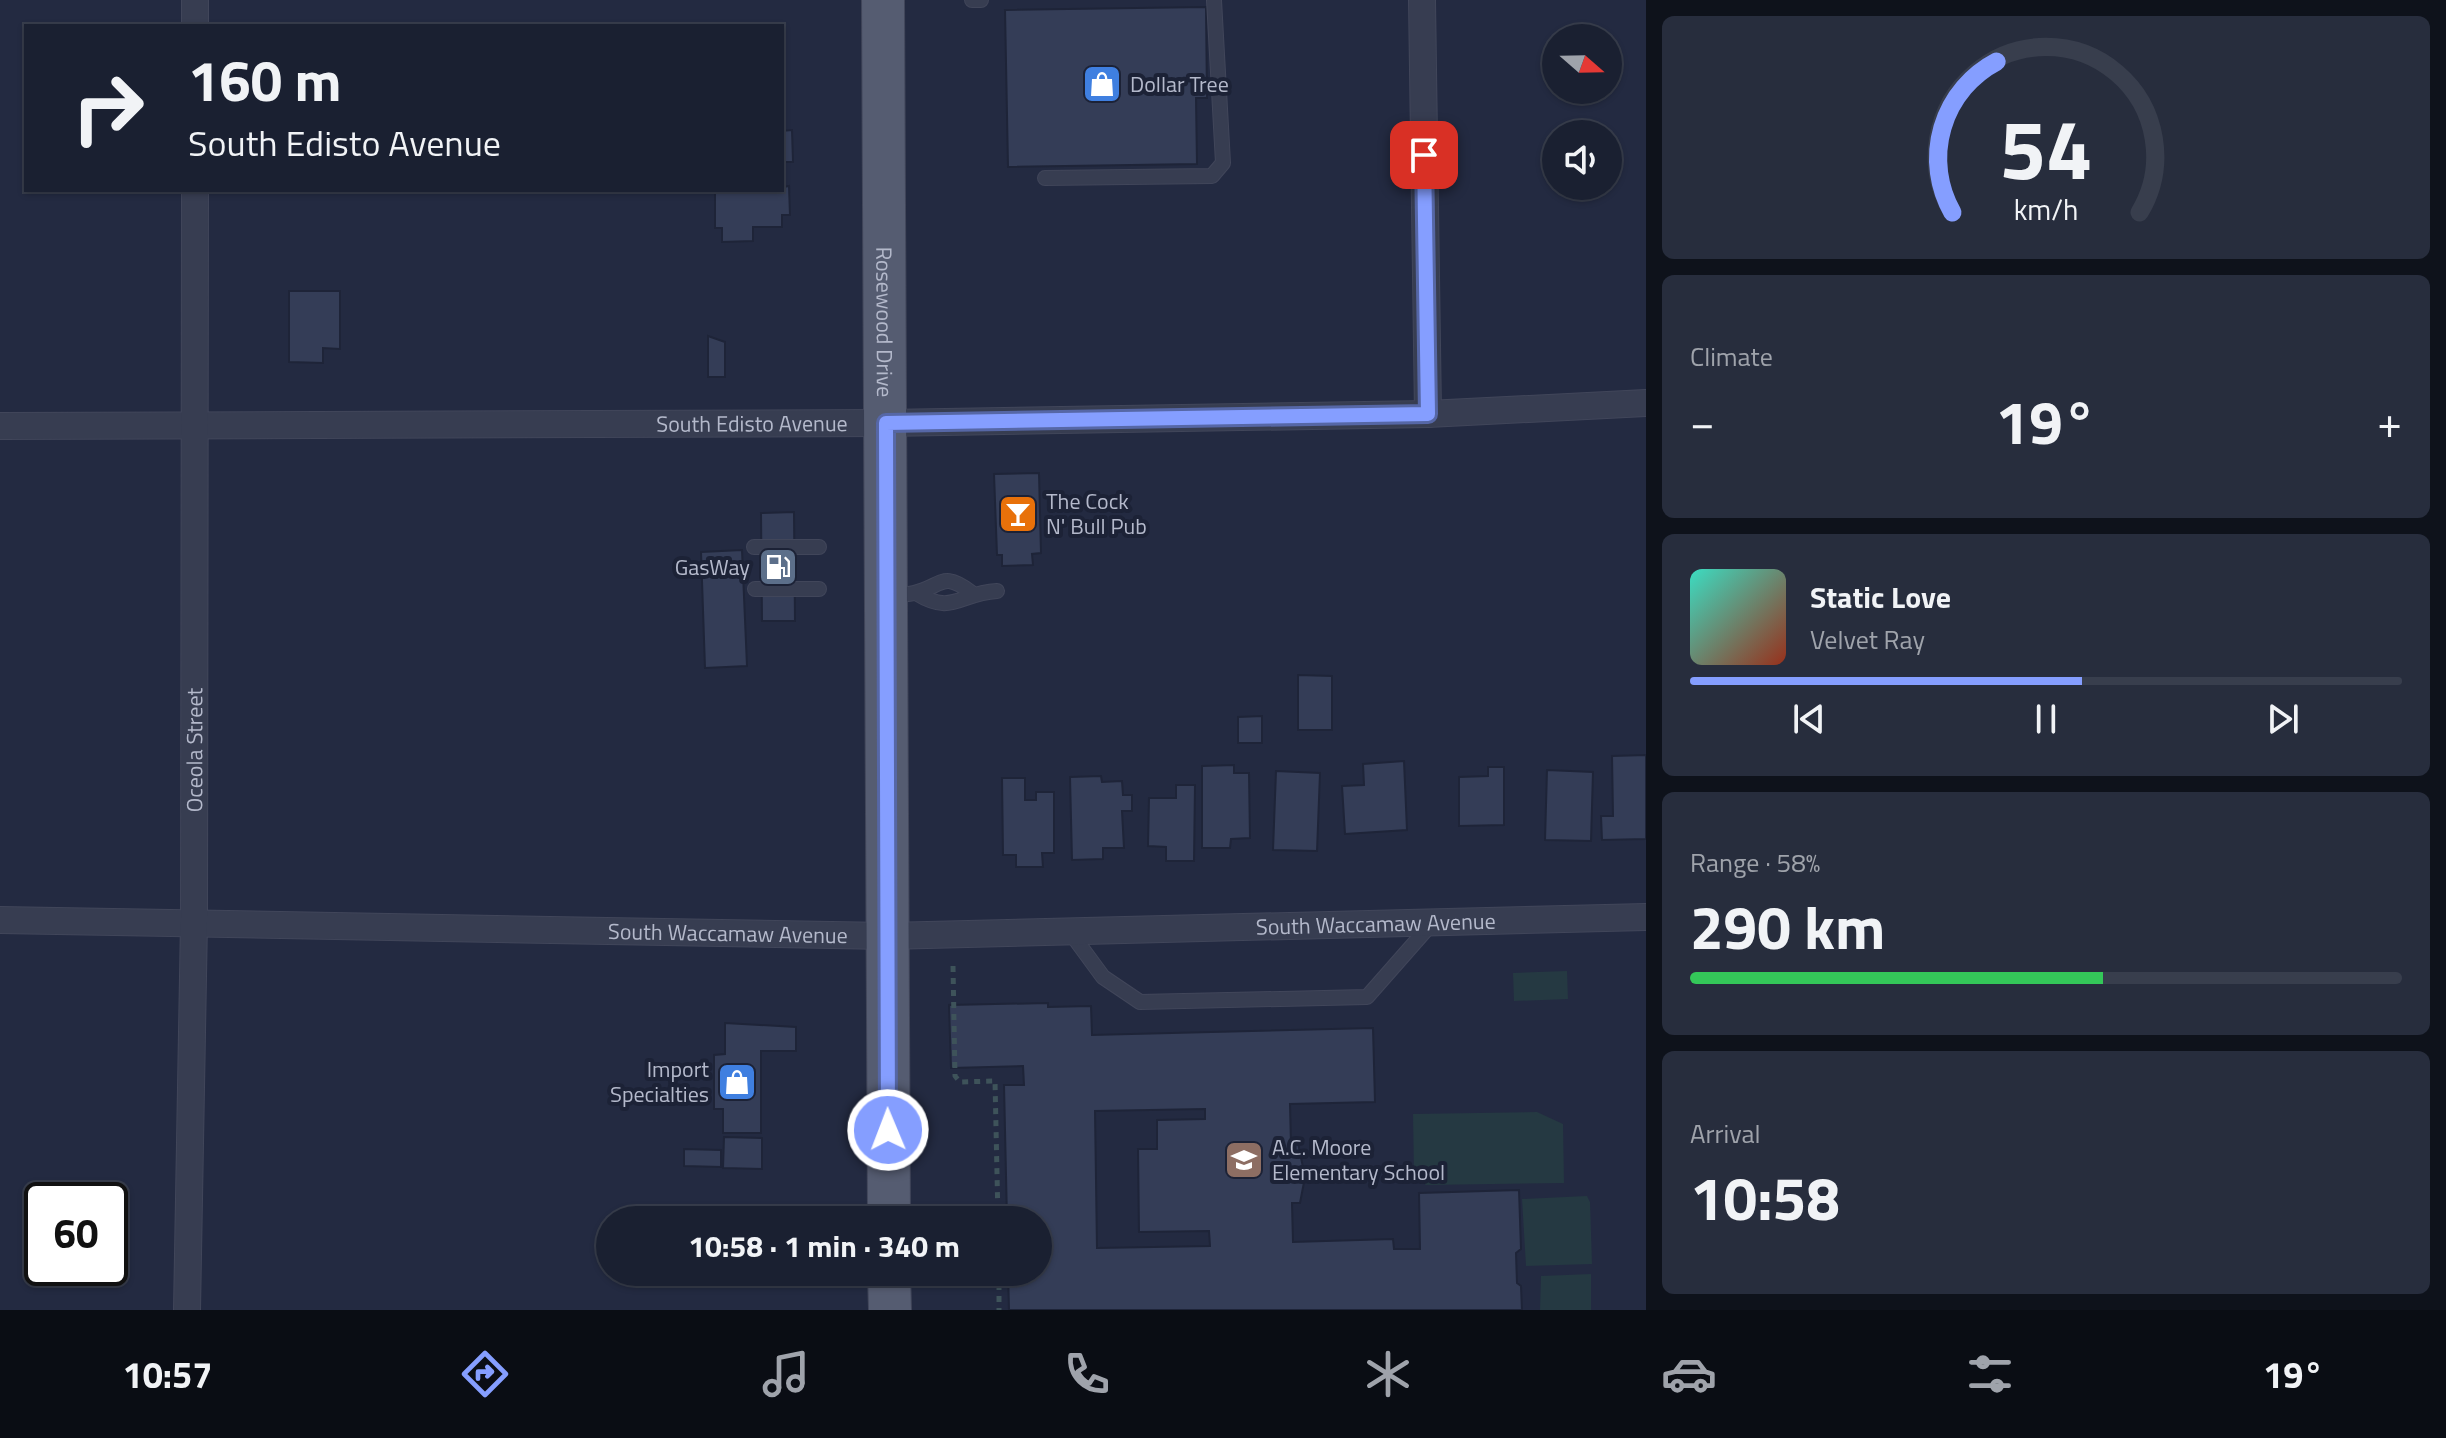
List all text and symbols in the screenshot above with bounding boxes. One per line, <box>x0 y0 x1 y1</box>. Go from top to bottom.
north arrow <box>1542 24 1622 104</box>
map controls <box>1542 24 1622 200</box>
text: 160 m <box>188 38 341 123</box>
icon: right <box>56 56 160 160</box>
shop icon: Dollar Tree <box>1081 63 1123 105</box>
place label: Dollar Tree <box>1130 67 1229 101</box>
text: 54 <box>1999 85 2093 211</box>
text: South Edisto Avenue <box>188 115 501 170</box>
button: sound <box>1542 120 1622 200</box>
pin <box>1390 121 1458 189</box>
icon: arrive <box>1402 133 1446 177</box>
text: km/h <box>2014 189 2078 232</box>
street label: Rosewood Drive <box>867 247 902 397</box>
text: Climate <box>1690 337 1773 376</box>
text: 19° <box>1996 376 2096 467</box>
text: − <box>1690 388 1715 455</box>
text: + <box>2377 388 2402 455</box>
street label: South Edisto Avenue <box>656 406 848 441</box>
place label: The Cock N' Bull Pub <box>1046 484 1147 543</box>
bar icon: The Cock N' Bull Pub <box>997 493 1039 535</box>
fuel station icon: GasWay <box>757 546 799 588</box>
place label: GasWay <box>675 550 750 584</box>
text: Static Love <box>1810 574 1951 620</box>
text: Velvet Ray <box>1810 620 1925 659</box>
street label: Oceola Street <box>177 688 211 812</box>
icon: previous <box>1787 697 1831 741</box>
icon: pause <box>2024 697 2068 741</box>
icon: next <box>2261 697 2305 741</box>
text: Range · 58% <box>1690 843 1820 882</box>
text: 290 km <box>1690 881 1885 972</box>
street label: South Waccamaw Avenue <box>1255 904 1496 944</box>
street label: South Waccamaw Avenue <box>608 914 848 952</box>
place label: Import Specialties <box>610 1052 709 1111</box>
shop icon: Import Specialties <box>716 1061 758 1103</box>
position arrow <box>846 1088 930 1172</box>
text: Arrival <box>1690 1114 1761 1153</box>
place label: A.C. Moore Elementary School <box>1272 1130 1445 1189</box>
school or university icon: A.C. Moore Elementary School <box>1223 1139 1265 1181</box>
text: 10:58 <box>1690 1152 1840 1243</box>
speed limit sign: 60 <box>24 1182 128 1286</box>
text: 10:58 · 1 min · 340 m <box>688 1223 960 1269</box>
icon: directions <box>457 1346 513 1402</box>
icon: music <box>758 1346 814 1402</box>
icon: phone <box>1059 1346 1115 1402</box>
icon: climate <box>1360 1346 1416 1402</box>
icon: car <box>1661 1346 1717 1402</box>
icon: filters <box>1962 1346 2018 1402</box>
text: 10:57 <box>122 1347 212 1402</box>
text: 19° <box>2263 1347 2323 1402</box>

